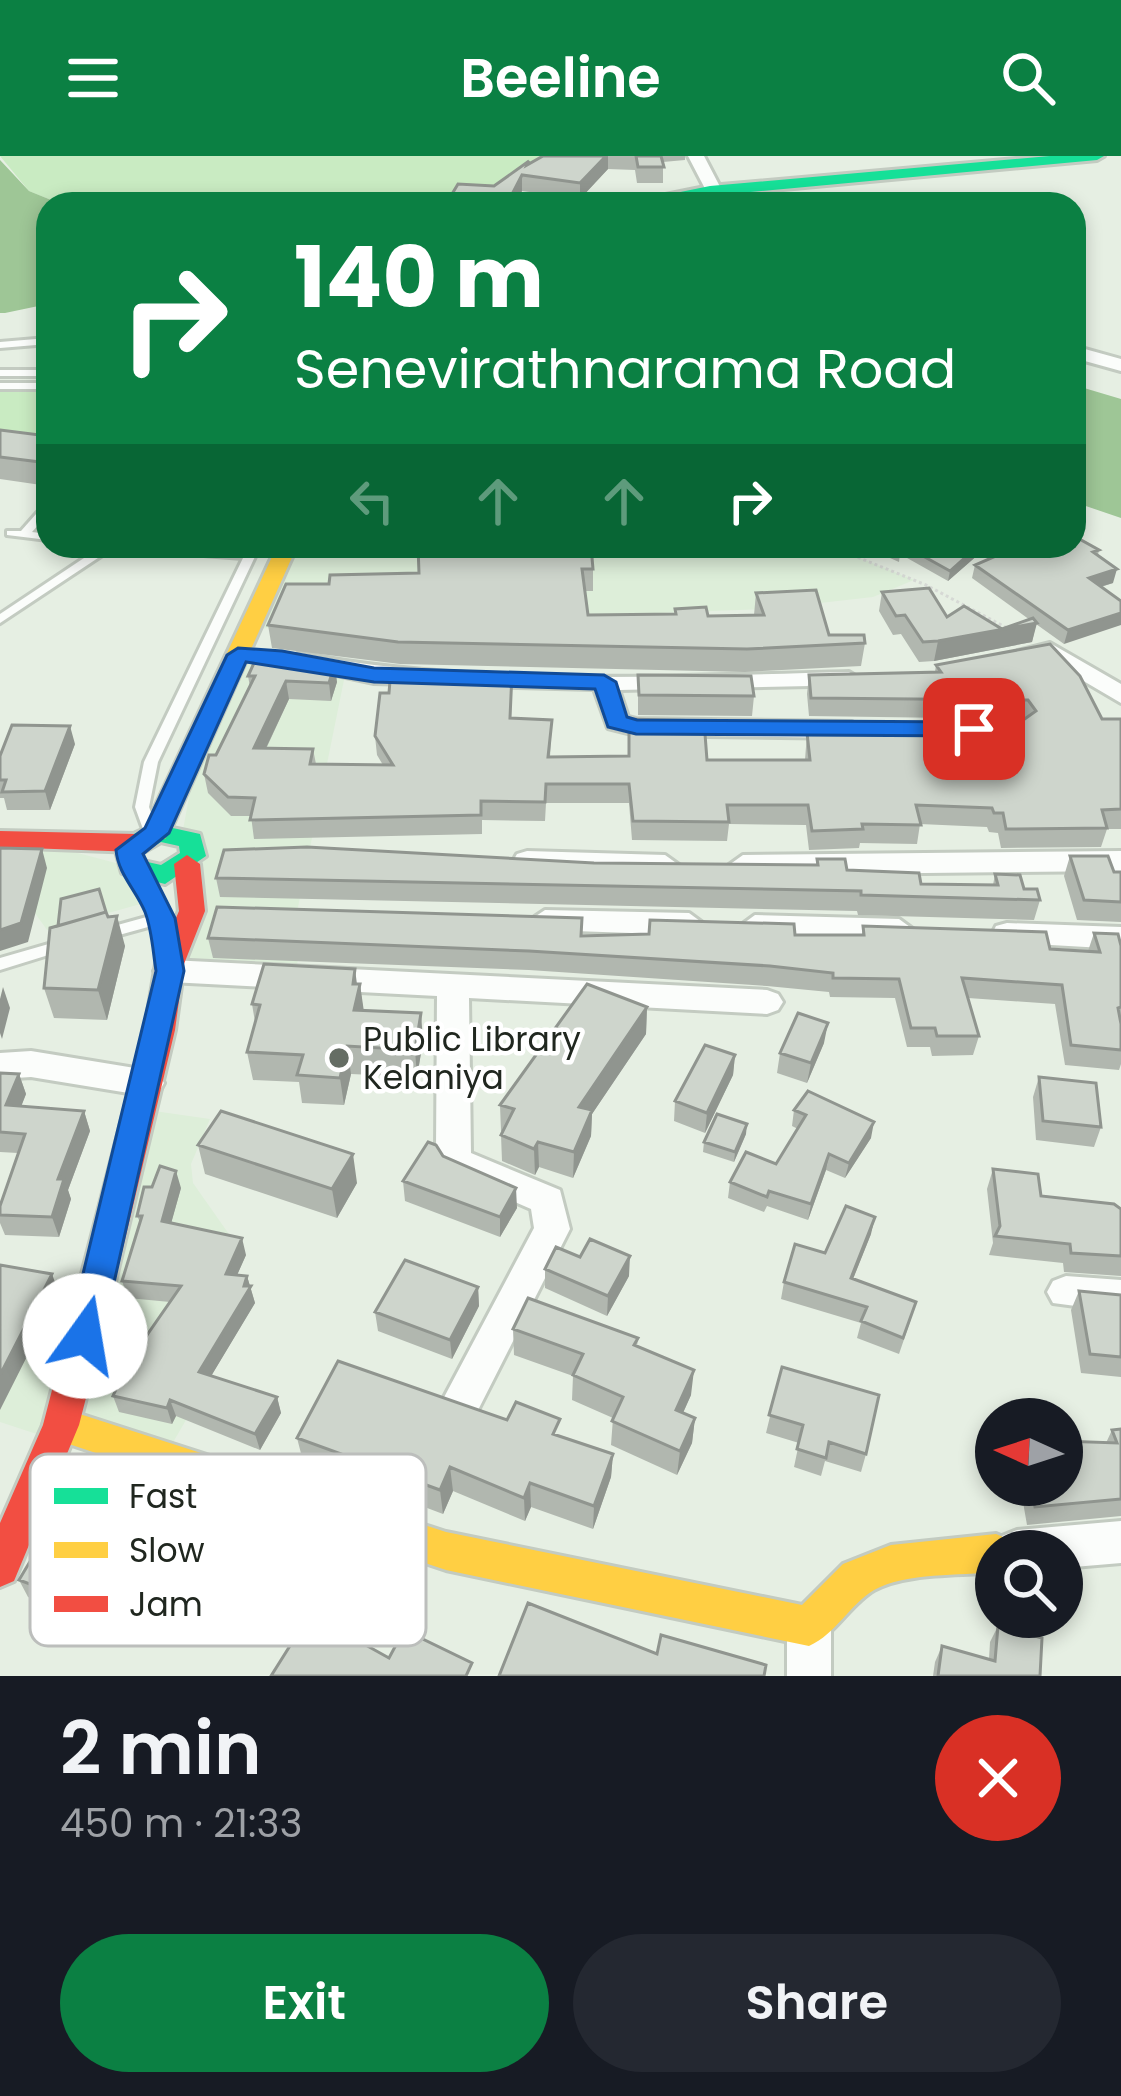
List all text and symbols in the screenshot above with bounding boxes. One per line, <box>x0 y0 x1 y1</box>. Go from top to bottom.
text: Beeline <box>460 40 661 116</box>
icon: menu <box>60 45 126 111</box>
icon: search <box>995 45 1061 111</box>
text: 140 m <box>294 219 544 336</box>
icon: right <box>96 240 252 396</box>
text: Senevirathnarama Road <box>294 331 956 407</box>
icon: left <box>339 468 405 534</box>
icon: ahead <box>465 468 531 534</box>
icon: ahead <box>591 468 657 534</box>
icon: right <box>717 468 783 534</box>
pin <box>923 678 1025 780</box>
icon: arrive <box>941 696 1007 762</box>
place label: Public Library Kelaniya <box>363 1016 581 1101</box>
marker: Public Library Kelaniya <box>326 1045 352 1071</box>
position arrow <box>22 1273 148 1399</box>
north arrow <box>975 1398 1083 1506</box>
map controls <box>975 1398 1083 1638</box>
legend <box>30 1454 426 1646</box>
text: Fast <box>129 1473 197 1520</box>
text: Slow <box>129 1527 205 1574</box>
button: search <box>975 1530 1083 1638</box>
text: Jam <box>129 1581 203 1628</box>
text: 2 min <box>60 1698 262 1799</box>
button: close <box>935 1715 1061 1841</box>
text: 450 m · 21:33 <box>60 1796 302 1851</box>
button: Exit <box>60 1934 549 2072</box>
button: Share <box>573 1934 1061 2072</box>

